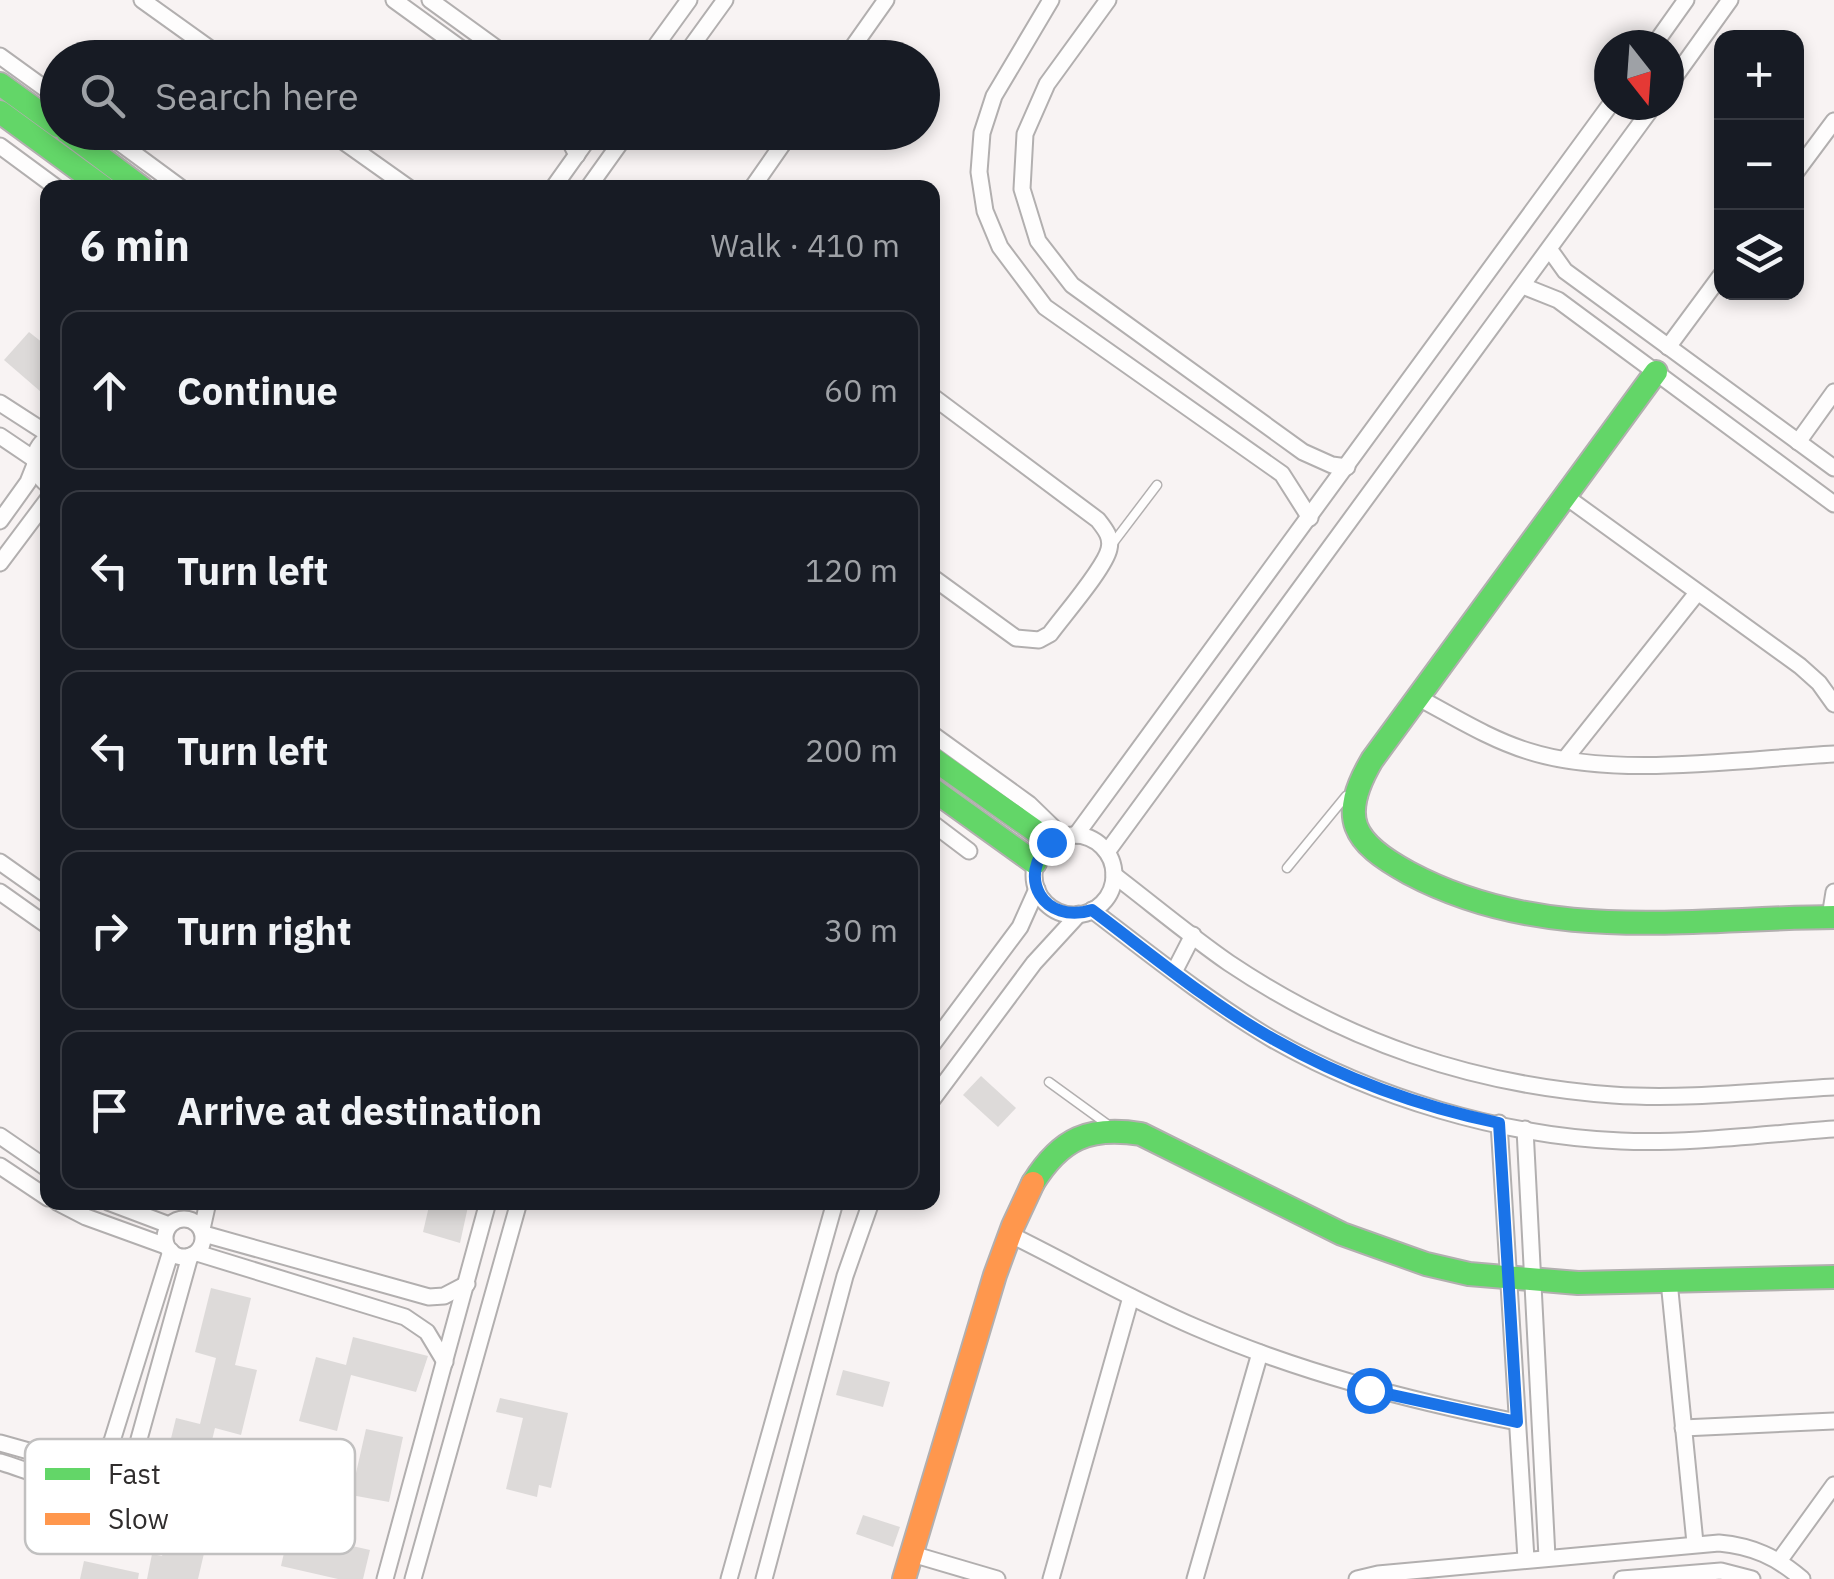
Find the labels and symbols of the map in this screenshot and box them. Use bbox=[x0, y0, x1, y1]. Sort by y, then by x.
north arrow bbox=[1594, 30, 1684, 120]
route end bbox=[1029, 820, 1075, 866]
route start bbox=[1347, 1368, 1393, 1414]
legend bbox=[25, 1439, 355, 1554]
text: Fast bbox=[108, 1455, 161, 1492]
text: Slow bbox=[108, 1500, 169, 1537]

